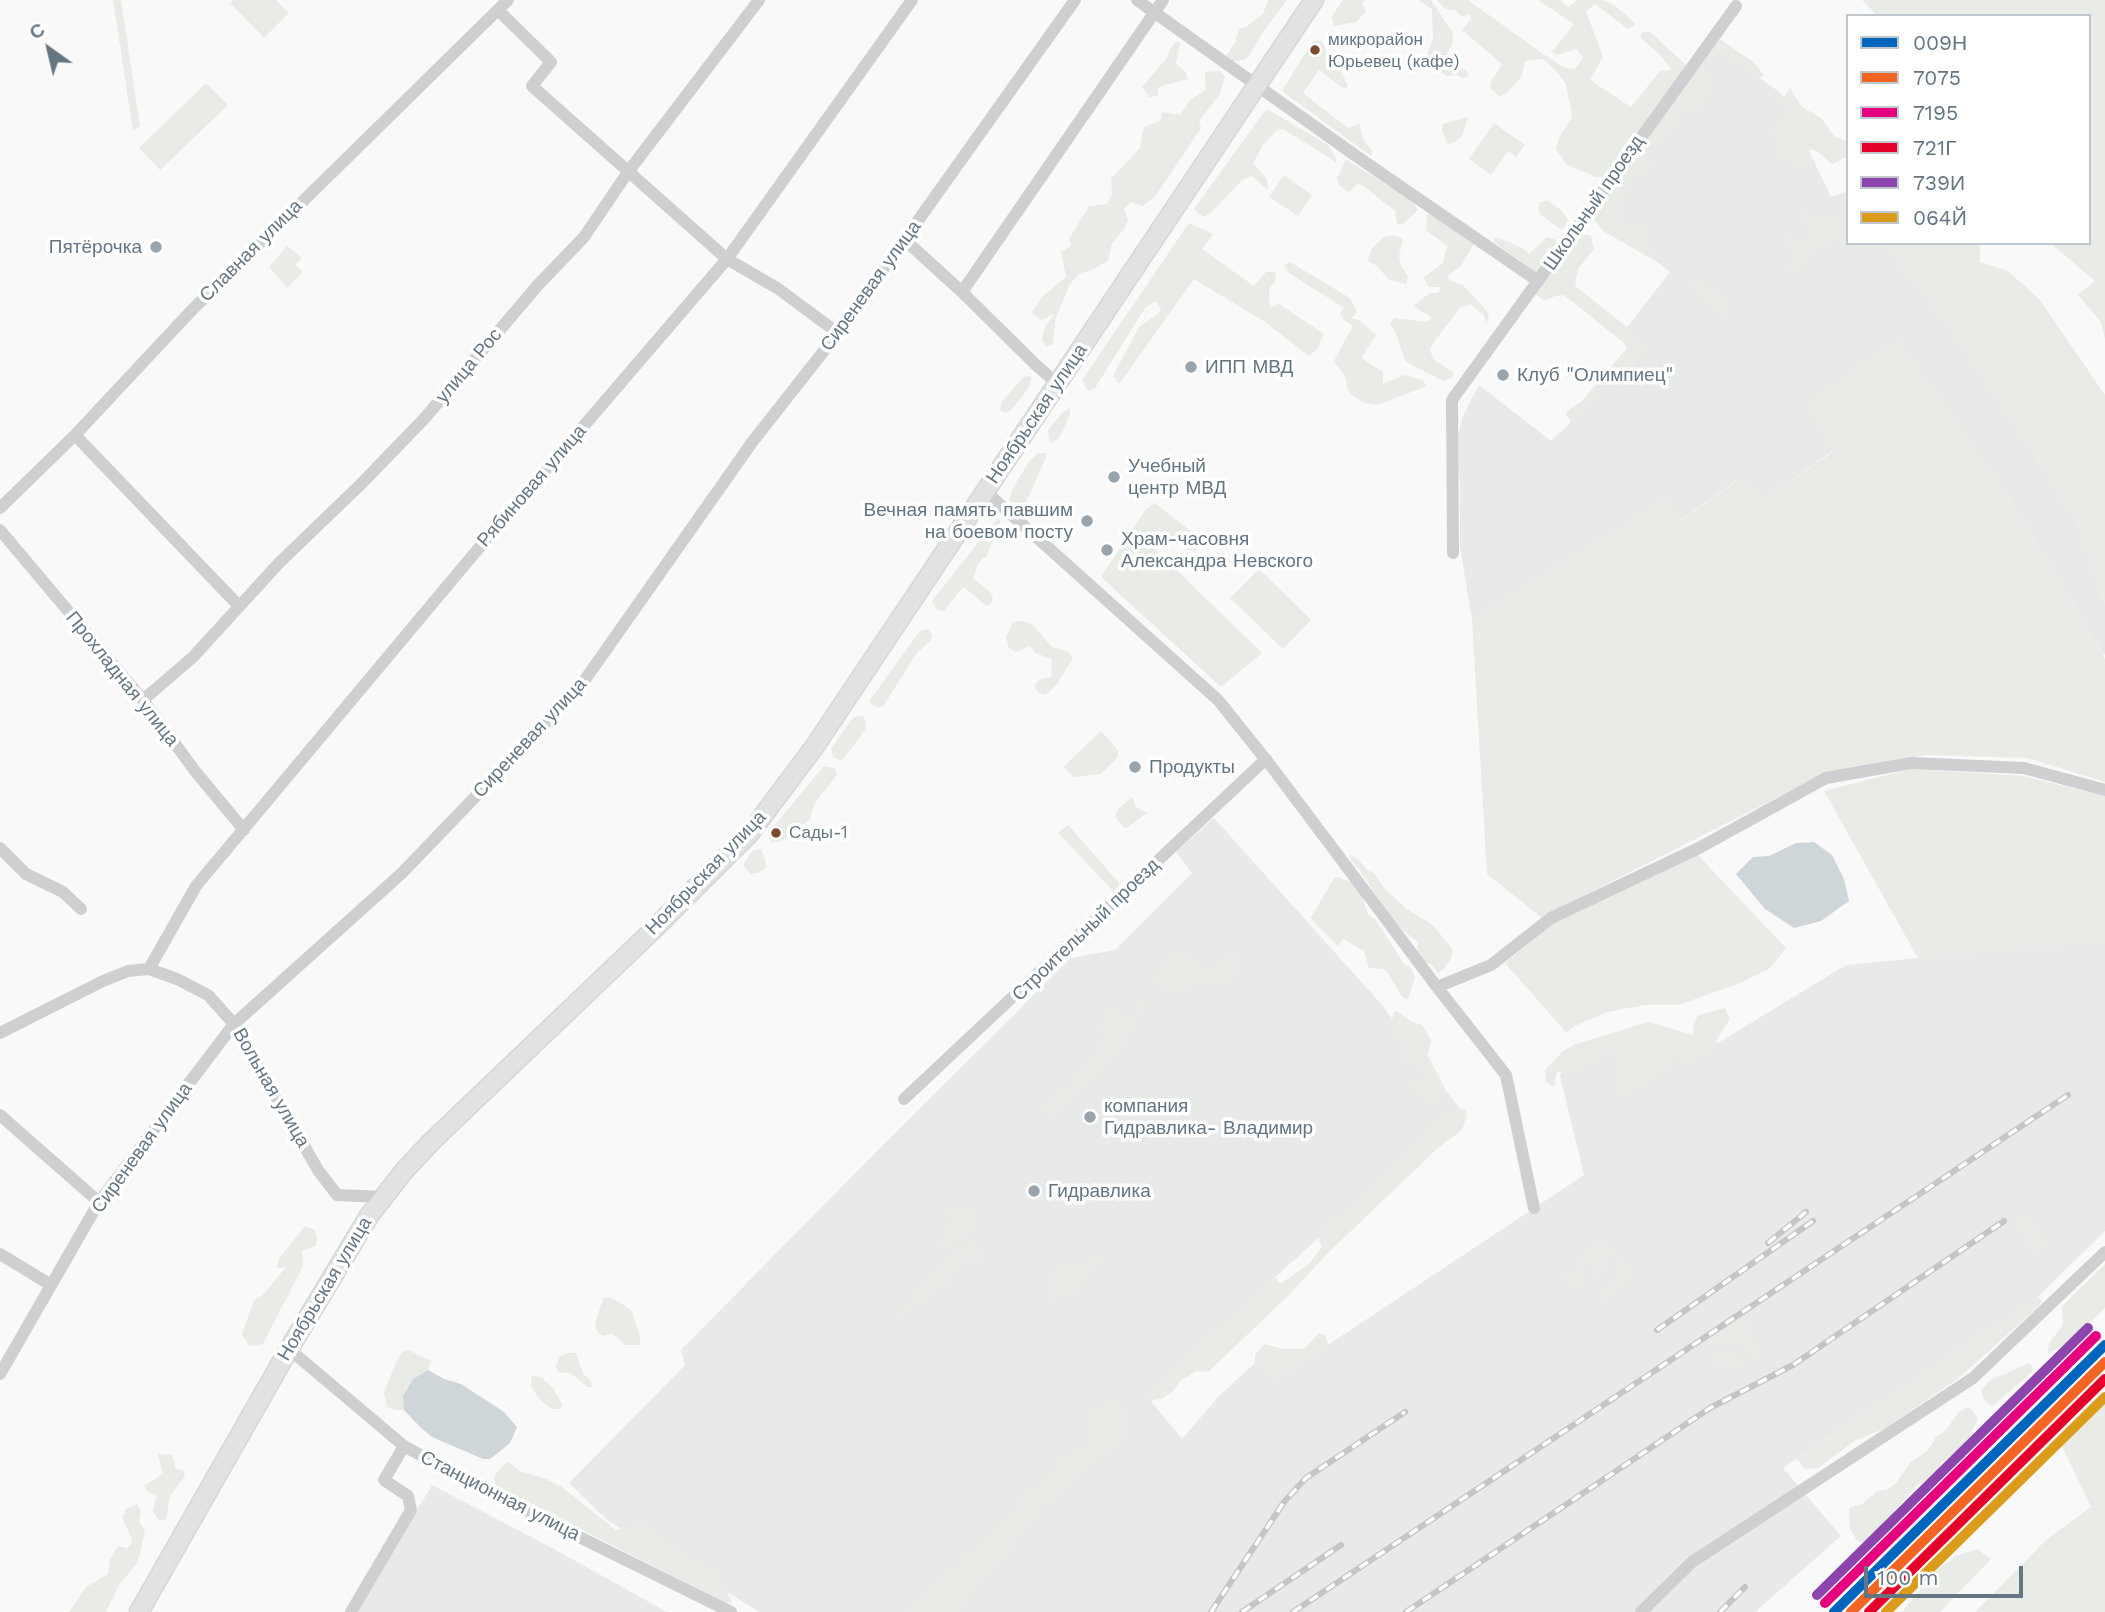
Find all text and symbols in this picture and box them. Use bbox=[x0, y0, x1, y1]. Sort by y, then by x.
north arrow bbox=[14, 14, 84, 84]
legend bbox=[1846, 14, 2091, 245]
text: С bbox=[25, 18, 49, 45]
place label: микрорайон Юрьевец (кафе) bbox=[1328, 30, 1459, 70]
text: 009Н bbox=[1913, 30, 1967, 55]
marker: микрорайон Юрьевец (кафе) bbox=[1308, 43, 1322, 57]
text: 7075 bbox=[1913, 65, 1961, 90]
text: 7195 bbox=[1913, 100, 1958, 125]
street label: Школьный проезд bbox=[1539, 131, 1649, 275]
text: 721Г bbox=[1913, 135, 1957, 160]
text: 739И bbox=[1913, 170, 1965, 195]
street label: Славная улица bbox=[195, 195, 307, 307]
text: 064Й bbox=[1913, 205, 1967, 230]
street label: Сиреневая улица bbox=[816, 216, 926, 356]
place label: Пятёрочка bbox=[49, 236, 142, 258]
marker: Пятёрочка bbox=[148, 239, 164, 255]
street label: улица Рос bbox=[431, 324, 507, 408]
street label: Ноябрьская улица bbox=[982, 340, 1092, 488]
place label: ИПП МВД bbox=[1205, 356, 1293, 378]
marker: ИПП МВД bbox=[1183, 359, 1199, 375]
place label: Клуб "Олимпиец" bbox=[1517, 364, 1673, 386]
marker: Клуб "Олимпиец" bbox=[1495, 367, 1511, 383]
street label: Рябиновая улица bbox=[473, 420, 591, 552]
place label: Учебный центр МВД bbox=[1128, 455, 1226, 499]
marker: Учебный центр МВД bbox=[1106, 469, 1122, 485]
place label: Вечная память павшим на боевом посту bbox=[864, 499, 1073, 543]
marker: Вечная память павшим на боевом посту bbox=[1079, 513, 1095, 529]
place label: Храм-часовня Александра Невского bbox=[1121, 528, 1313, 572]
marker: Храм-часовня Александра Невского bbox=[1099, 542, 1115, 558]
street label: Прохладная улица bbox=[61, 607, 183, 751]
street label: Сиреневая улица bbox=[468, 673, 592, 803]
place label: Продукты bbox=[1149, 756, 1235, 778]
marker: Продукты bbox=[1127, 759, 1143, 775]
street label: Ноябрьская улица bbox=[641, 806, 771, 940]
place label: Сады-1 bbox=[789, 823, 848, 843]
marker: Сады-1 bbox=[769, 826, 783, 840]
street label: Строительный проезд bbox=[1008, 854, 1164, 1006]
street label: Вольная улица bbox=[228, 1024, 314, 1152]
street label: Сиреневая улица bbox=[87, 1078, 197, 1218]
place label: компания Гидравлика- Владимир bbox=[1104, 1095, 1313, 1139]
marker: компания Гидравлика- Владимир bbox=[1082, 1109, 1098, 1125]
place label: Гидравлика bbox=[1048, 1180, 1151, 1202]
marker: Гидравлика bbox=[1026, 1183, 1042, 1199]
street label: Ноябрьская улица bbox=[273, 1213, 377, 1365]
street label: Станционная улица bbox=[416, 1446, 584, 1546]
scale bar bbox=[1867, 1552, 2026, 1596]
text: 100 m bbox=[1877, 1565, 1939, 1590]

